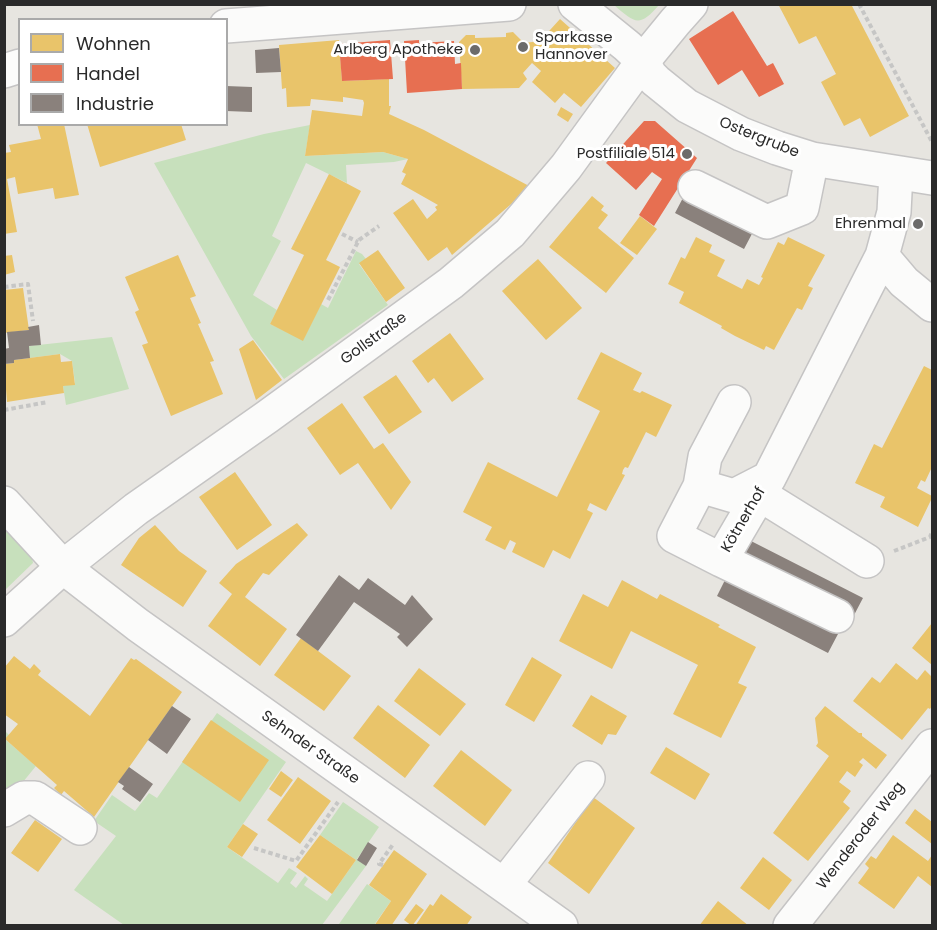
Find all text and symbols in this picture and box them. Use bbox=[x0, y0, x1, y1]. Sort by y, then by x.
legend bbox=[18, 18, 228, 126]
place label: Sparkasse Hannover bbox=[535, 29, 613, 64]
text: Wohnen bbox=[76, 31, 151, 56]
marker: Sparkasse Hannover bbox=[516, 40, 530, 54]
place label: Arlberg Apotheke bbox=[333, 41, 463, 59]
marker: Arlberg Apotheke bbox=[468, 43, 482, 57]
text: Handel bbox=[76, 61, 140, 86]
text: Industrie bbox=[76, 91, 154, 116]
street label: Ostergrube bbox=[716, 114, 802, 162]
place label: Postfiliale 514 bbox=[577, 145, 675, 163]
marker: Postfiliale 514 bbox=[680, 147, 694, 161]
place label: Ehrenmal bbox=[835, 215, 906, 233]
marker: Ehrenmal bbox=[911, 217, 925, 231]
street label: Gollstraße bbox=[337, 309, 411, 369]
street label: Kötnerhof bbox=[718, 484, 770, 556]
street label: Sehnder Straße bbox=[257, 707, 363, 789]
street label: Wenderoder Weg bbox=[813, 779, 909, 893]

